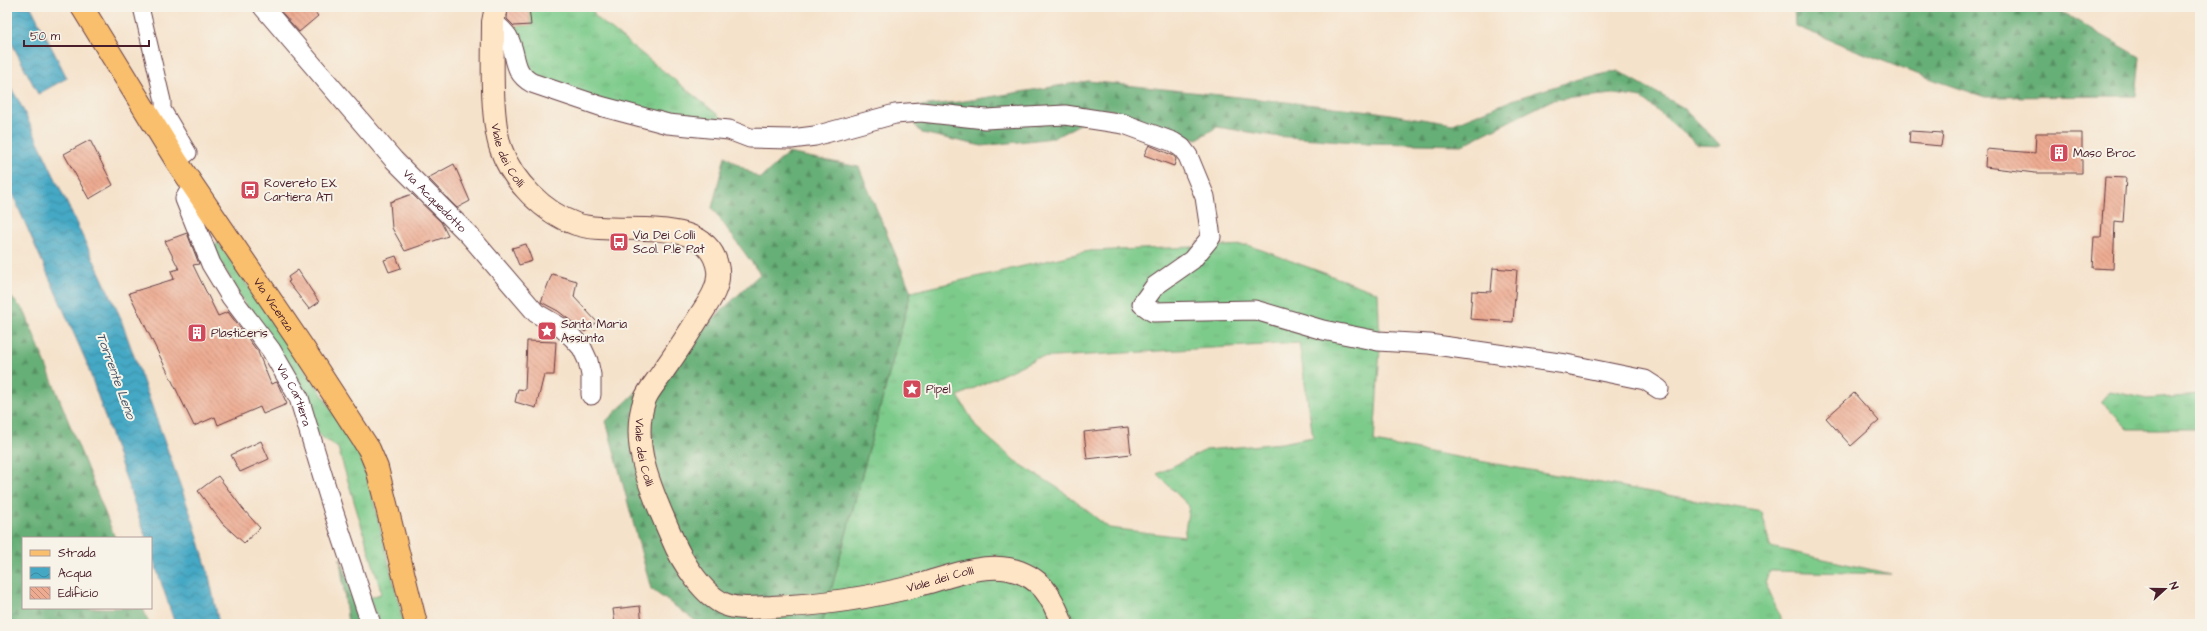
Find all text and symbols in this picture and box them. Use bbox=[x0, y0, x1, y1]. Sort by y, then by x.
scale bar bbox=[24, 22, 149, 48]
text: 50 m bbox=[30, 28, 61, 45]
street label: Viale dei Colli bbox=[487, 122, 529, 191]
building icon: Maso Broc bbox=[2048, 142, 2070, 164]
place label: Maso Broc bbox=[2073, 145, 2137, 162]
street label: Via Acquedotto bbox=[399, 165, 470, 236]
place label: Rovereto EX. Cartiera ATI bbox=[264, 175, 338, 206]
bus stop icon: Rovereto EX. Cartiera ATI bbox=[239, 179, 261, 201]
place label: Via Dei Colli Scol. P.le Pat bbox=[633, 227, 705, 258]
bus stop icon: Via Dei Colli Scol. P.le Pat bbox=[608, 231, 630, 253]
street label: Via Vicenza bbox=[249, 274, 298, 335]
place label: Santa Maria Assunta bbox=[561, 316, 627, 347]
place icon: Santa Maria Assunta bbox=[536, 320, 558, 342]
building icon: Plasticeris bbox=[186, 322, 208, 344]
place label: Plasticeris bbox=[211, 325, 268, 342]
water label: Torrente Leno bbox=[92, 330, 141, 423]
street label: Via Cartiera bbox=[272, 361, 316, 428]
place icon: Pipel bbox=[901, 378, 923, 400]
place label: Pipel bbox=[926, 381, 951, 398]
street label: Viale dei Colli bbox=[631, 417, 658, 488]
legend bbox=[22, 537, 152, 609]
text: Strada bbox=[58, 545, 96, 562]
street label: Viale dei Colli bbox=[905, 562, 975, 596]
text: Acqua bbox=[58, 565, 92, 582]
north arrow bbox=[2145, 569, 2185, 609]
text: N bbox=[2166, 580, 2182, 592]
text: Edificio bbox=[58, 585, 98, 602]

